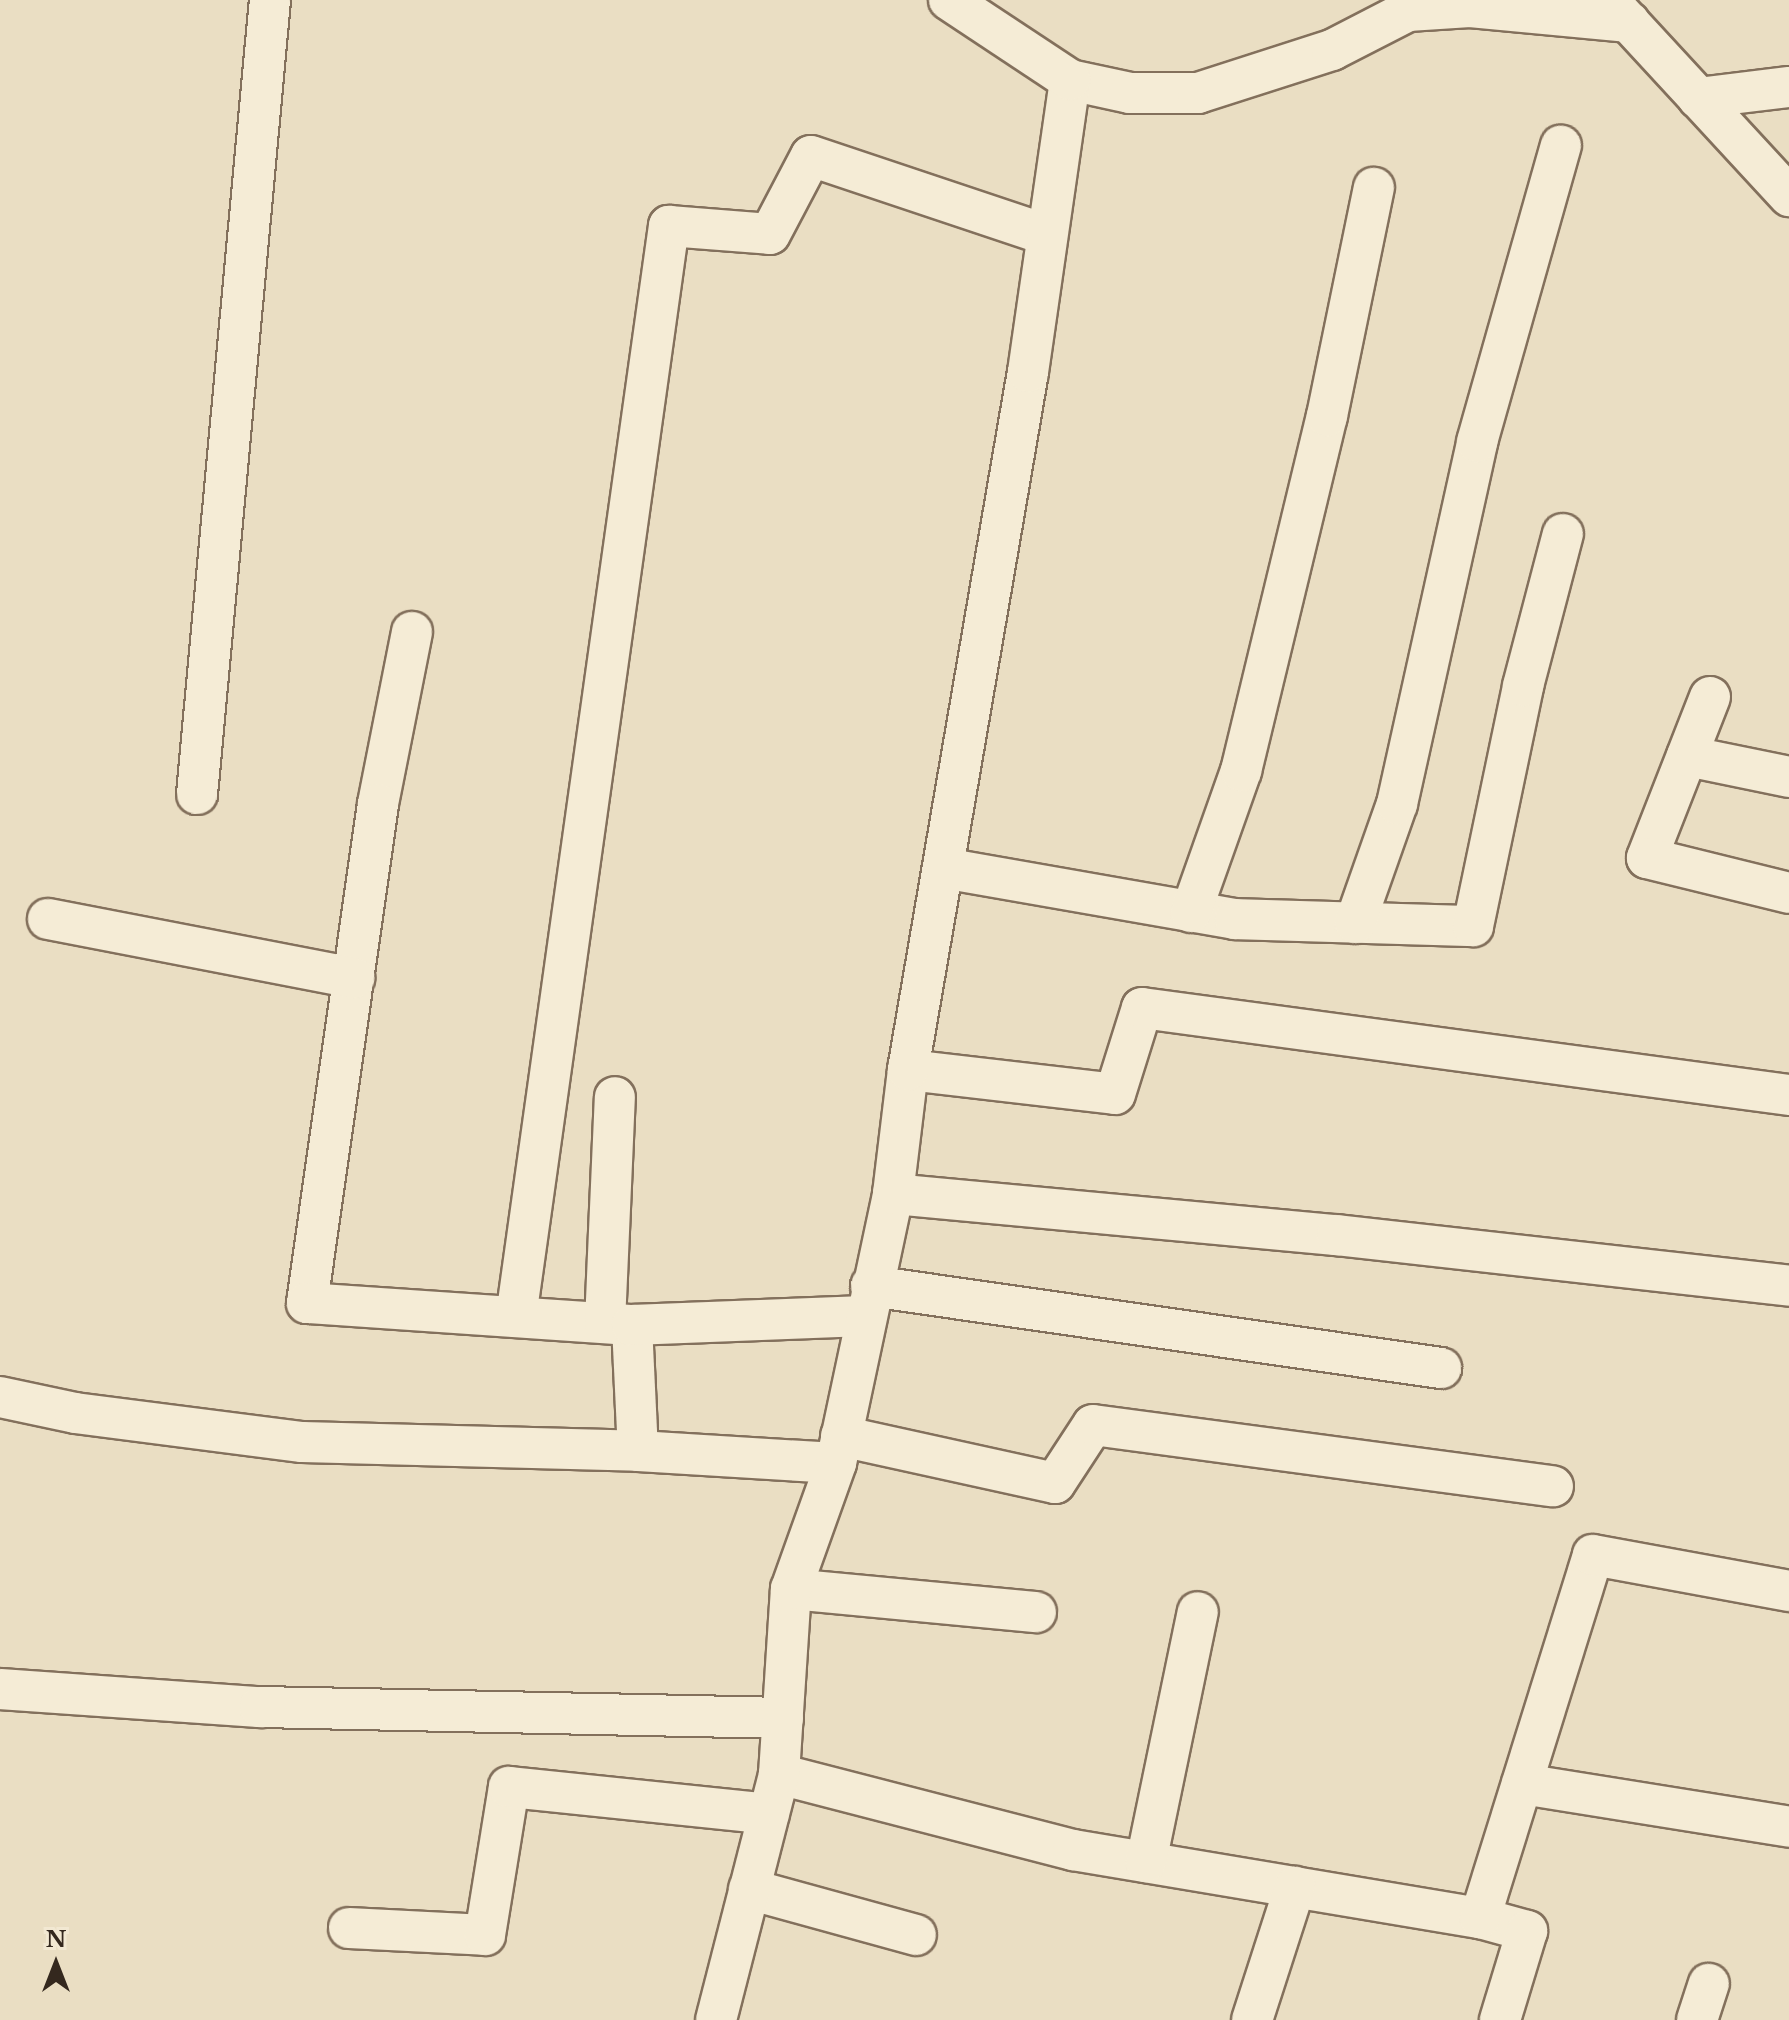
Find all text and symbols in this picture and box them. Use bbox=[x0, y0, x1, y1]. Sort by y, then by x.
north arrow bbox=[16, 1924, 96, 2004]
text: N bbox=[46, 1926, 66, 1953]

